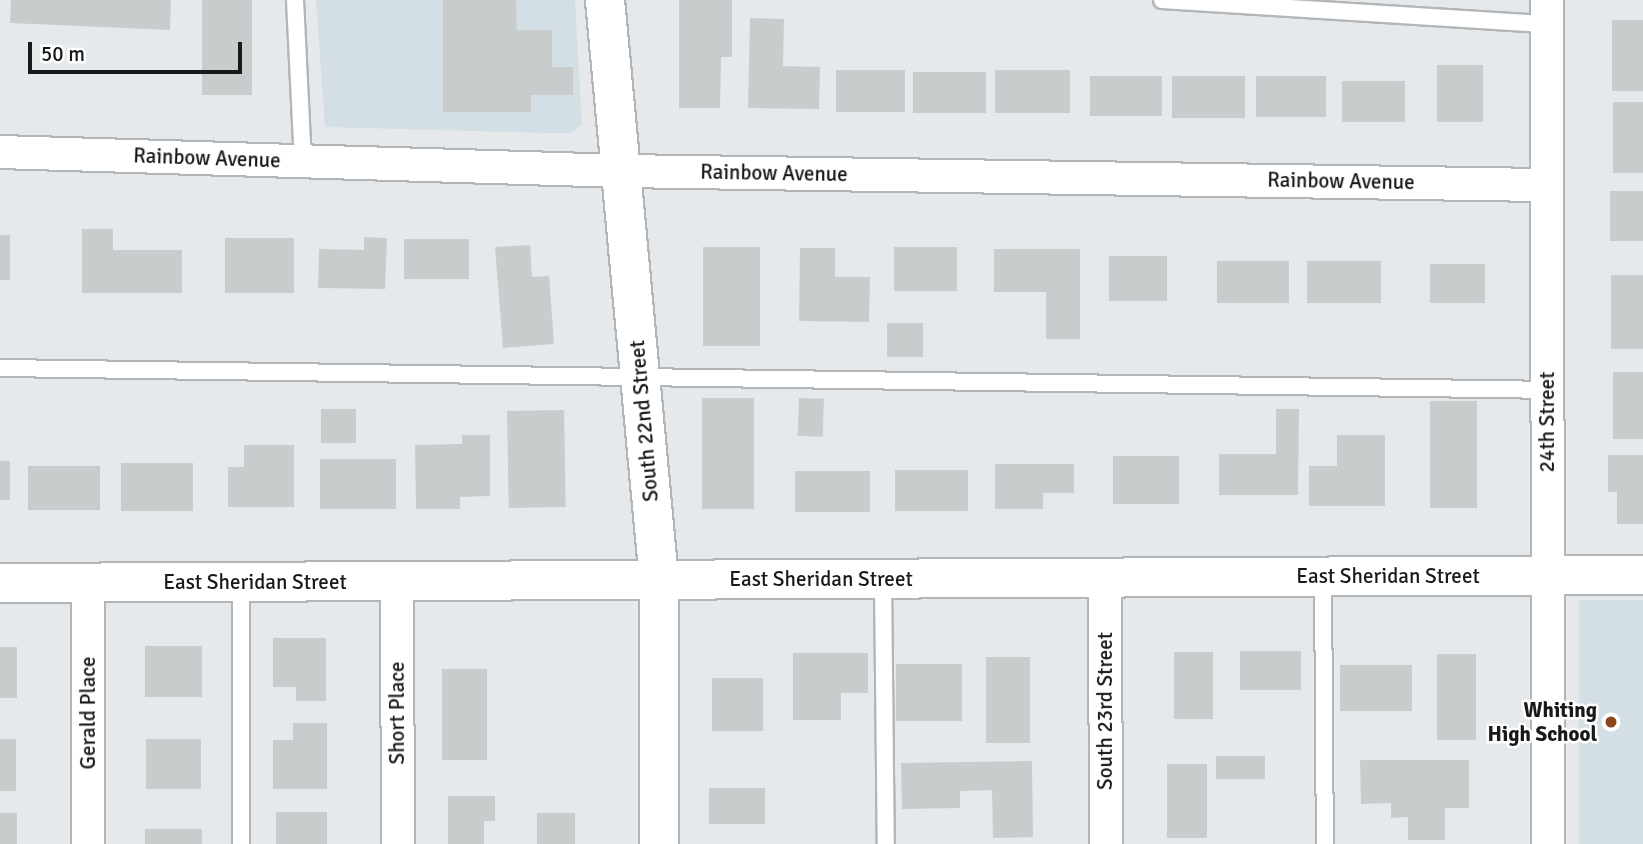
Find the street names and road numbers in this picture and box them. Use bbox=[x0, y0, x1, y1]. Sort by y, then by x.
street label: Rainbow Avenue bbox=[133, 143, 281, 173]
street label: Rainbow Avenue bbox=[700, 159, 848, 187]
street label: Rainbow Avenue bbox=[1267, 167, 1415, 195]
street label: South 22nd Street bbox=[624, 339, 664, 503]
street label: 24th Street bbox=[1534, 372, 1560, 472]
street label: East Sheridan Street bbox=[1296, 563, 1480, 589]
street label: East Sheridan Street bbox=[729, 566, 913, 592]
street label: East Sheridan Street bbox=[163, 569, 347, 595]
street label: South 23rd Street bbox=[1092, 632, 1118, 790]
street label: Gerald Place bbox=[75, 657, 101, 769]
street label: Short Place bbox=[384, 661, 410, 765]

